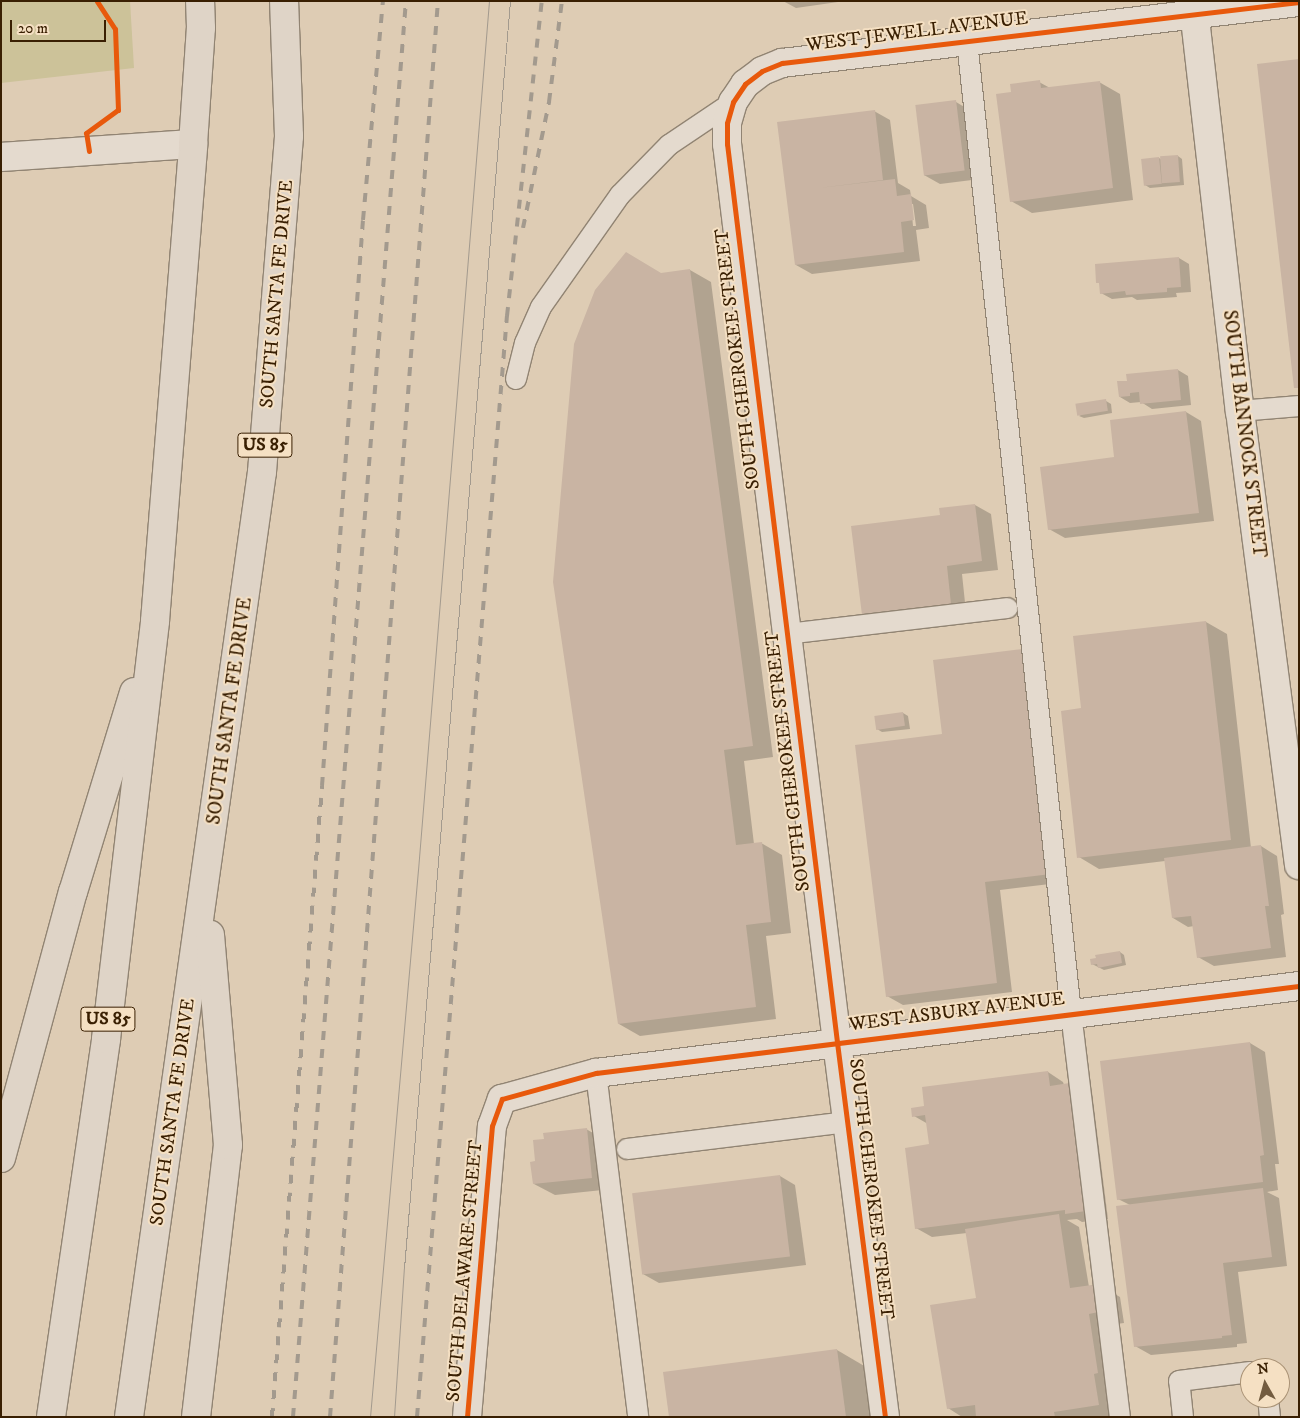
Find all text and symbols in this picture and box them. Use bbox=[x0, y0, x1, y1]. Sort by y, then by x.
street label: WEST JEWELL AVENUE bbox=[805, 7, 1029, 57]
scale bar bbox=[12, 10, 109, 42]
text: 20 m bbox=[18, 19, 48, 38]
street label: SOUTH SANTA FE DRIVE bbox=[256, 179, 298, 409]
street label: SOUTH CHEROKEE STREET bbox=[711, 227, 765, 491]
street label: SOUTH BANNOCK STREET bbox=[1217, 309, 1271, 559]
road number: US 85 bbox=[236, 430, 294, 460]
street label: SOUTH SANTA FE DRIVE bbox=[203, 596, 257, 826]
street label: SOUTH CHEROKEE STREET bbox=[761, 629, 815, 893]
street label: WEST ASBURY AVENUE bbox=[848, 987, 1066, 1037]
street label: SOUTH SANTA FE DRIVE bbox=[146, 997, 200, 1227]
road number: US 85 bbox=[79, 1004, 137, 1034]
street label: SOUTH CHEROKEE STREET bbox=[844, 1057, 898, 1321]
street label: SOUTH DELAWARE STREET bbox=[442, 1139, 488, 1403]
north arrow bbox=[1240, 1358, 1290, 1408]
text: N bbox=[1256, 1359, 1270, 1379]

